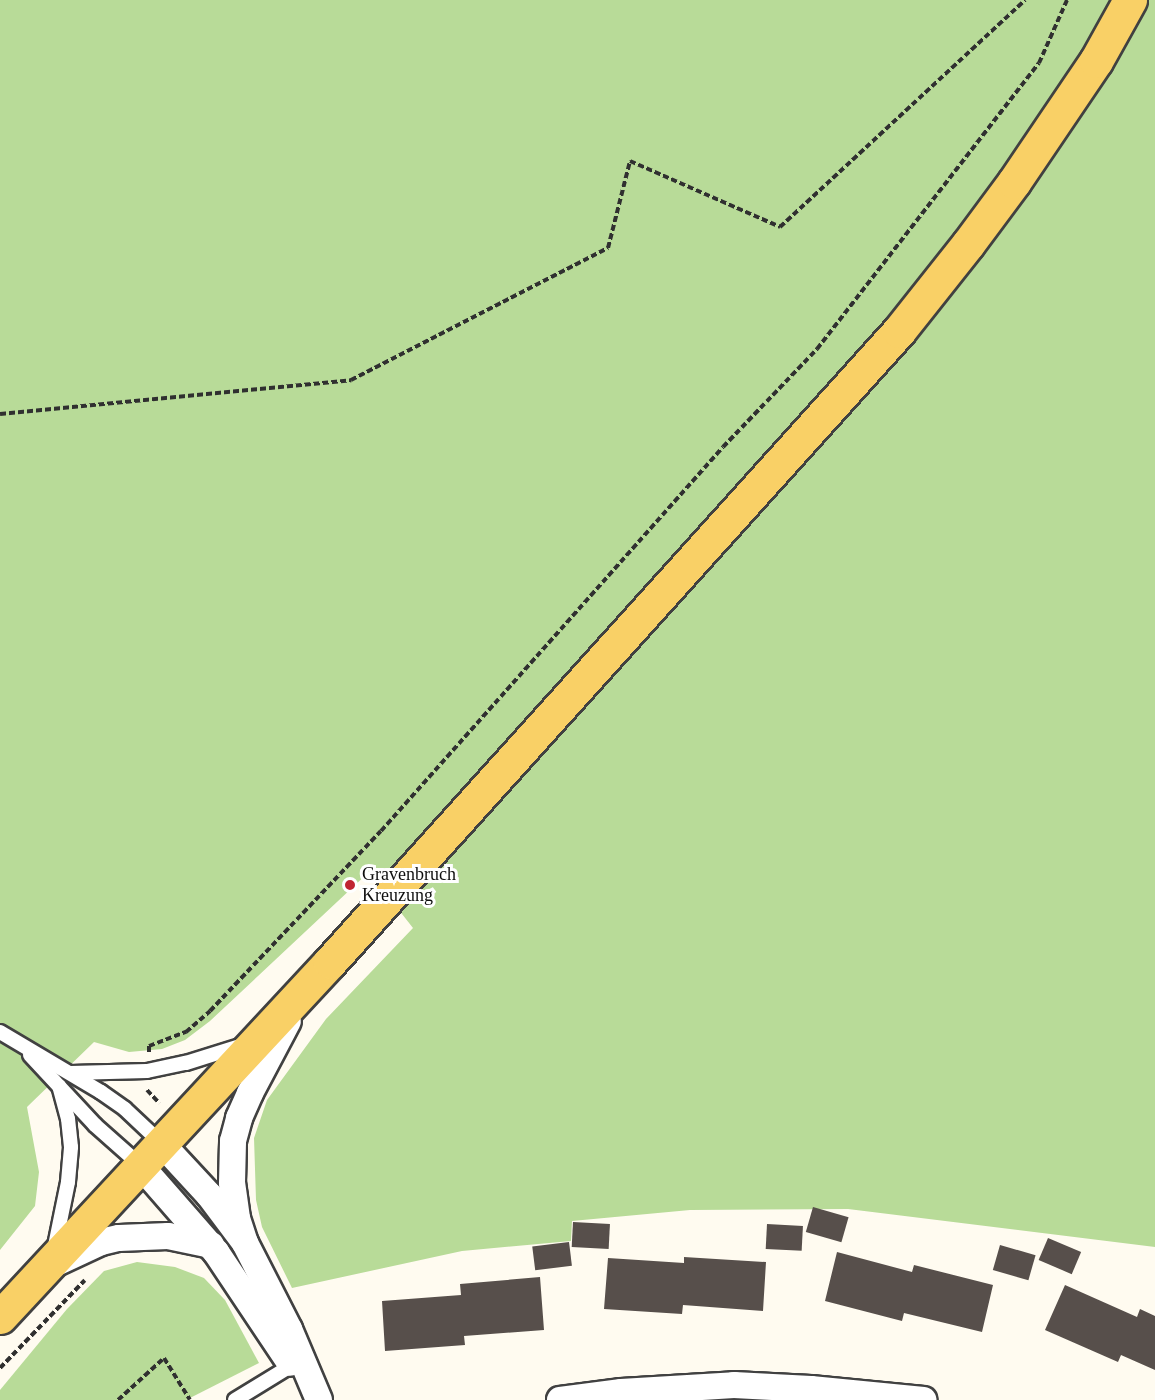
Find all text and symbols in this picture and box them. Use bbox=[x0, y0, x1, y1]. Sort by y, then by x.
place label: Gravenbruch Kreuzung bbox=[362, 864, 456, 906]
marker: Gravenbruch Kreuzung bbox=[343, 878, 357, 892]

